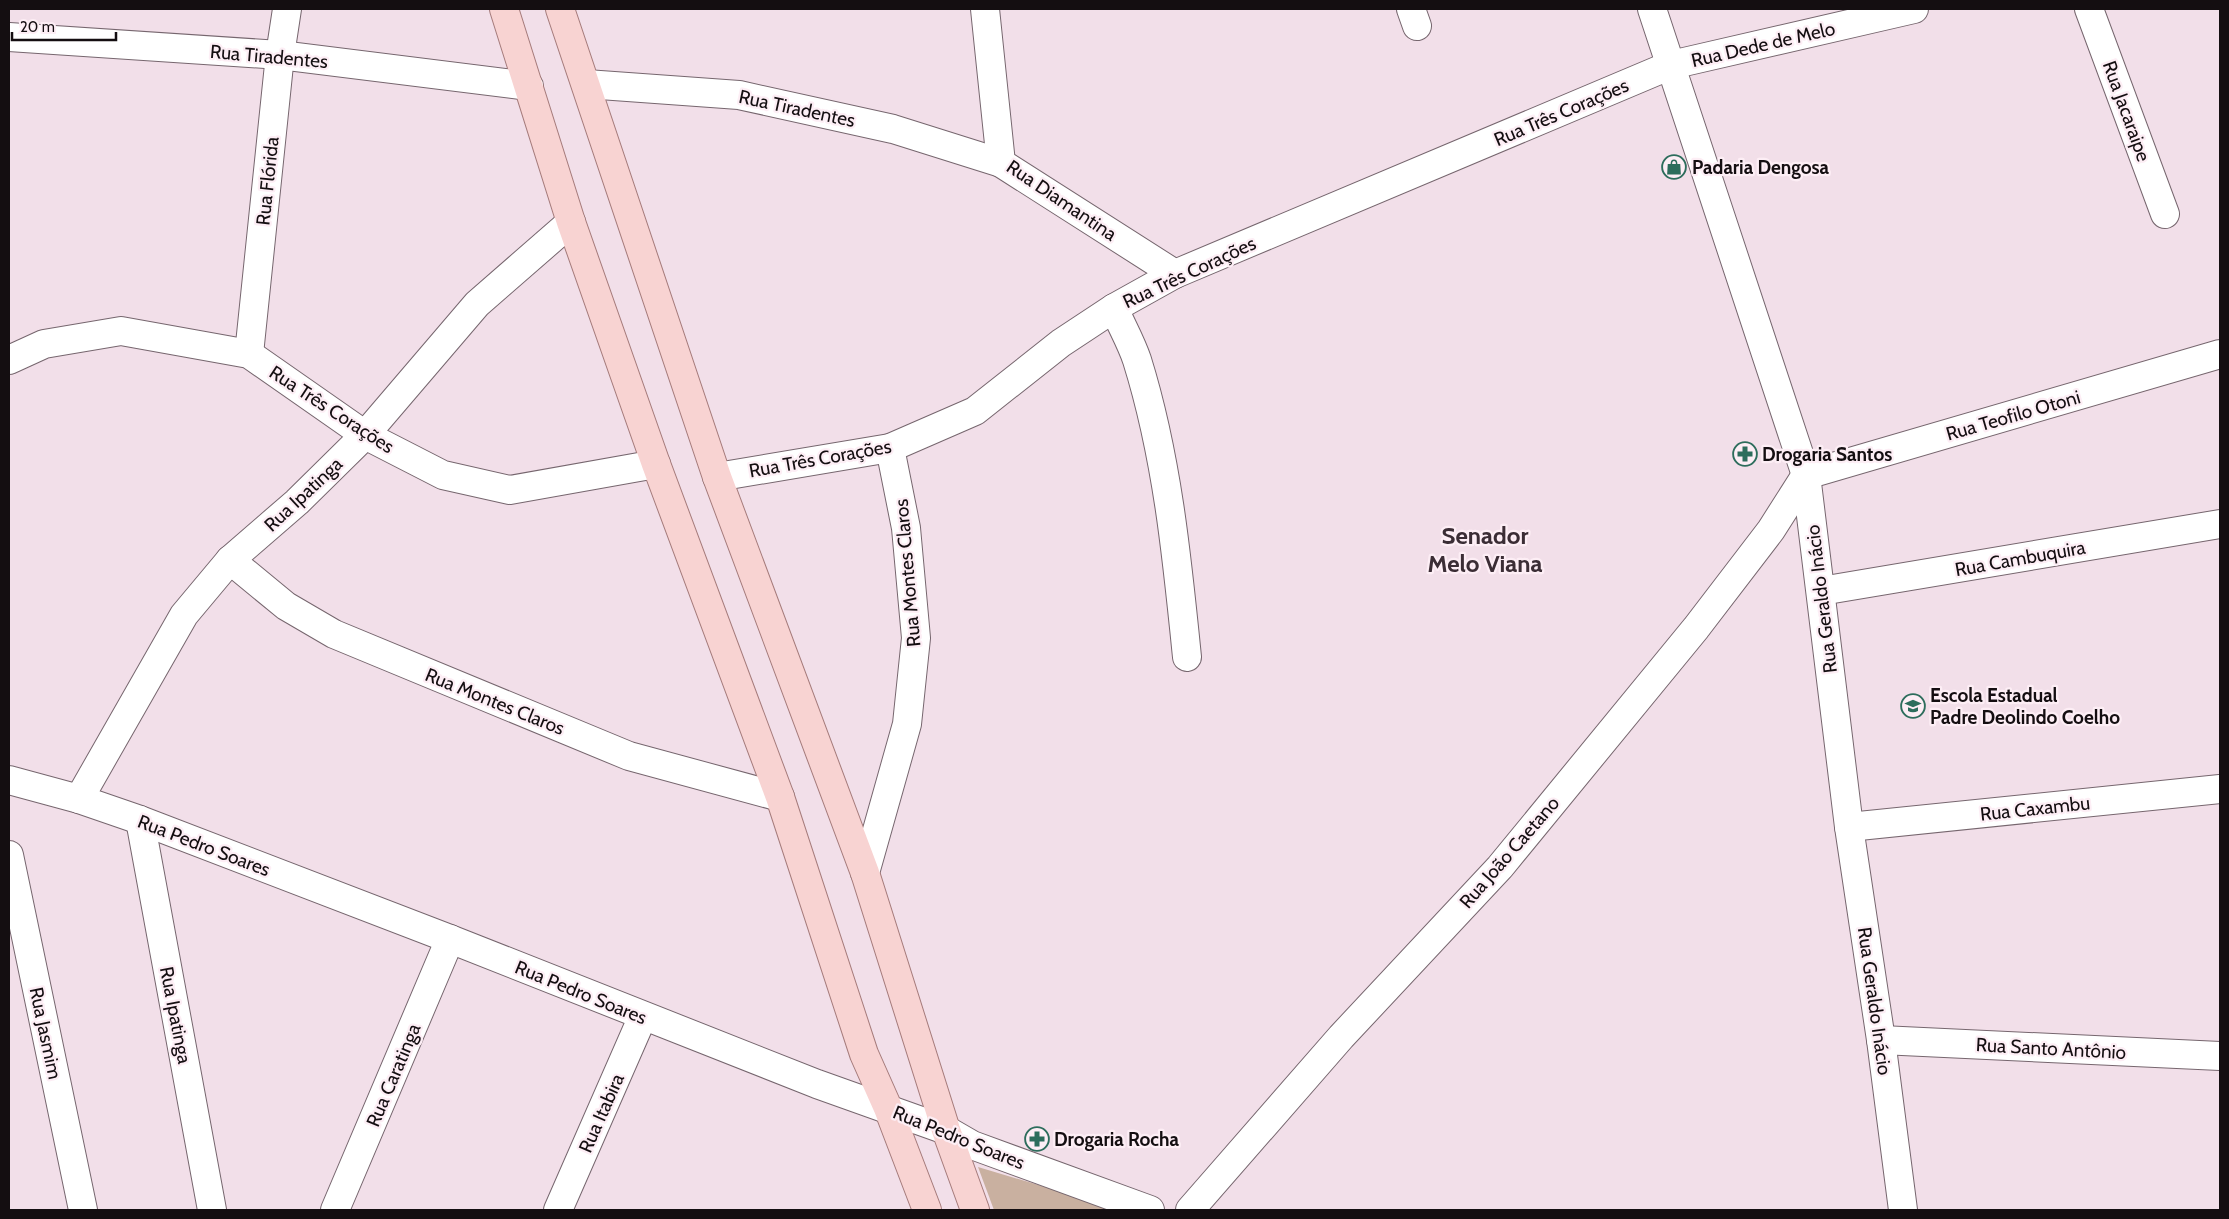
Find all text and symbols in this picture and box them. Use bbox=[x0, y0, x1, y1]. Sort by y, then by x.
scale bar bbox=[12, 10, 116, 42]
street label: Rua Dede de Melo bbox=[1689, 17, 1837, 72]
text: 20 m bbox=[20, 18, 55, 36]
street label: Rua Tiradentes bbox=[209, 40, 329, 73]
street label: Rua Jacaraipe bbox=[2098, 58, 2155, 165]
street label: Rua Três Corações bbox=[1490, 74, 1632, 151]
street label: Rua Tiradentes bbox=[737, 85, 857, 132]
street label: Rua Flórida bbox=[251, 136, 284, 227]
shop icon: Padaria Dengosa bbox=[1661, 154, 1687, 180]
street label: Rua Diamantina bbox=[1002, 155, 1121, 246]
place label: Padaria Dengosa bbox=[1692, 156, 1830, 179]
street label: Rua Três Corações bbox=[1119, 232, 1259, 313]
street label: Rua Três Corações bbox=[265, 361, 399, 458]
street label: Rua Teofilo Otoni bbox=[1943, 385, 2083, 446]
street label: Rua Três Corações bbox=[747, 435, 893, 482]
pharmacy icon: Drogaria Santos bbox=[1732, 441, 1758, 467]
place label: Drogaria Santos bbox=[1762, 443, 1892, 466]
street label: Rua Ipatinga bbox=[260, 452, 347, 536]
street label: Rua Montes Claros bbox=[890, 498, 925, 648]
district label: Senador Melo Viana bbox=[1428, 521, 1543, 578]
street label: Rua Geraldo Inácio bbox=[1801, 524, 1842, 674]
street label: Rua Cambuquira bbox=[1953, 536, 2087, 581]
street label: Rua Montes Claros bbox=[422, 663, 568, 740]
place label: Escola Estadual Padre Deolindo Coelho bbox=[1930, 684, 2120, 729]
school or university icon: Escola Estadual Padre Deolindo Coelho bbox=[1900, 693, 1926, 719]
street label: Rua Caxambu bbox=[1979, 791, 2091, 826]
street label: Rua João Caetano bbox=[1455, 792, 1564, 913]
street label: Rua Pedro Soares bbox=[134, 810, 273, 881]
street label: Rua Geraldo Inácio bbox=[1853, 926, 1896, 1077]
street label: Rua Pedro Soares bbox=[512, 956, 650, 1029]
street label: Rua Ipatinga bbox=[155, 965, 196, 1066]
street label: Rua Jasmim bbox=[25, 985, 66, 1081]
street label: Rua Caratinga bbox=[361, 1020, 426, 1130]
street label: Rua Santo Antônio bbox=[1975, 1033, 2127, 1064]
street label: Rua Itabira bbox=[574, 1070, 629, 1156]
street label: Rua Pedro Soares bbox=[890, 1101, 1028, 1174]
pharmacy icon: Drogaria Rocha bbox=[1024, 1126, 1050, 1152]
place label: Drogaria Rocha bbox=[1054, 1128, 1179, 1151]

